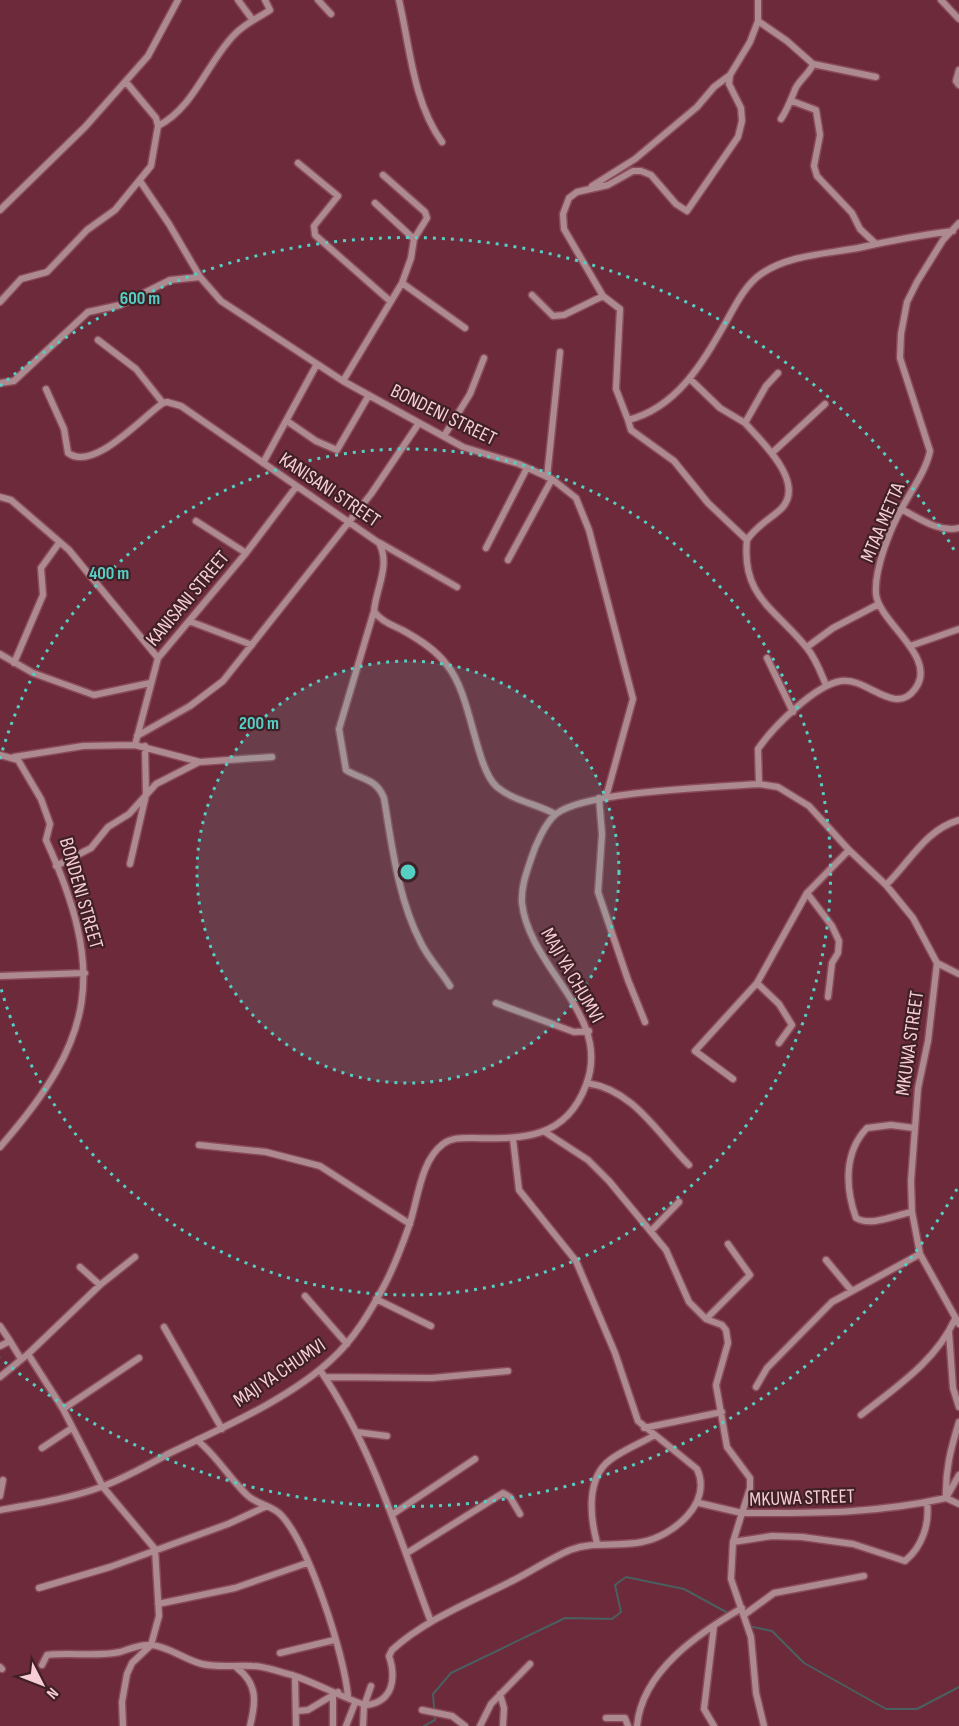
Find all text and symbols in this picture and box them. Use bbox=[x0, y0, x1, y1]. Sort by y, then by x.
text: 600 m bbox=[120, 288, 160, 309]
street label: BONDENI STREET bbox=[387, 379, 500, 451]
street label: KANISANI STREET bbox=[274, 447, 385, 532]
street label: MTAA METTA bbox=[855, 479, 911, 566]
street label: KANISANI STREET bbox=[141, 546, 235, 651]
text: 400 m bbox=[89, 563, 129, 584]
text: 200 m bbox=[239, 713, 279, 734]
street label: BONDENI STREET bbox=[54, 835, 108, 952]
centre of rings bbox=[398, 862, 418, 882]
street label: MAJI YA CHUMVI bbox=[535, 924, 609, 1027]
street label: MKUWA STREET bbox=[891, 989, 929, 1097]
street label: MAJI YA CHUMVI bbox=[229, 1333, 330, 1412]
street label: MKUWA STREET bbox=[749, 1484, 855, 1512]
north arrow bbox=[12, 1654, 72, 1714]
text: N bbox=[42, 1684, 62, 1703]

